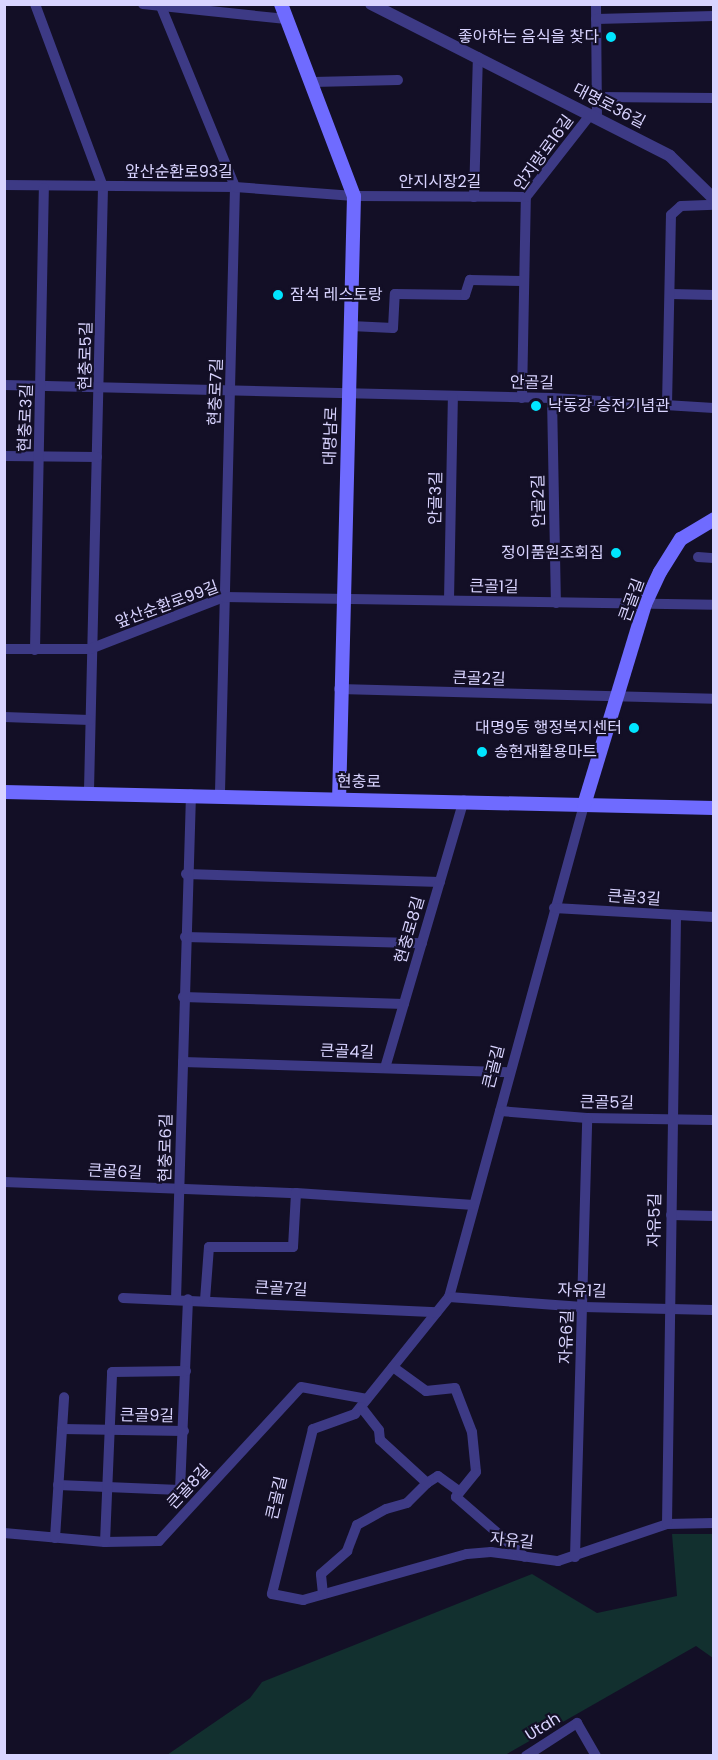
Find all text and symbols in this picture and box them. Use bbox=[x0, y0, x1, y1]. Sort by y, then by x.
place label: 좋아하는 음식을 찾다 bbox=[458, 27, 599, 47]
marker: 좋아하는 음식을 찾다 bbox=[604, 30, 618, 44]
street label: 대명로36길 bbox=[570, 80, 648, 132]
street label: 안지랑로16길 bbox=[510, 111, 578, 195]
street label: 앞산순환로93길 bbox=[125, 162, 233, 182]
street label: 안지시장2길 bbox=[399, 172, 481, 192]
place label: 잠석 레스토랑 bbox=[290, 285, 383, 305]
marker: 잠석 레스토랑 bbox=[271, 288, 285, 302]
street label: 현충로5길 bbox=[76, 321, 96, 391]
street label: 현충로7길 bbox=[205, 358, 227, 426]
street label: 안골길 bbox=[510, 373, 554, 393]
street label: 현충로3길 bbox=[15, 384, 37, 452]
place label: 낙동강 승전기념관 bbox=[548, 396, 670, 416]
marker: 낙동강 승전기념관 bbox=[529, 399, 543, 413]
street label: 대명남로 bbox=[320, 406, 342, 466]
street label: 안골3길 bbox=[426, 471, 446, 525]
street label: 안골2길 bbox=[529, 474, 549, 528]
place label: 정이품원조회집 bbox=[501, 543, 604, 563]
marker: 정이품원조회집 bbox=[609, 546, 623, 560]
street label: 큰골길 bbox=[615, 576, 649, 624]
street label: 앞산순환로99길 bbox=[113, 577, 221, 633]
street label: 큰골1길 bbox=[469, 577, 519, 597]
street label: 큰골2길 bbox=[452, 668, 506, 690]
place label: 대명9동 행정복지센터 bbox=[475, 718, 622, 738]
marker: 대명9동 행정복지센터 bbox=[627, 721, 641, 735]
place label: 송현재활용마트 bbox=[494, 742, 597, 762]
marker: 송현재활용마트 bbox=[475, 745, 489, 759]
street label: 현충로 bbox=[337, 772, 381, 792]
street label: 큰골3길 bbox=[607, 887, 661, 909]
street label: 현충로8길 bbox=[391, 894, 429, 966]
street label: 큰골4길 bbox=[320, 1041, 374, 1063]
street label: 큰골길 bbox=[479, 1043, 509, 1091]
street label: 큰골5길 bbox=[580, 1093, 634, 1113]
street label: 현충로6길 bbox=[156, 1113, 176, 1183]
street label: 큰골6길 bbox=[87, 1161, 143, 1183]
street label: 자유5길 bbox=[645, 1193, 665, 1247]
street label: 큰골7길 bbox=[254, 1278, 308, 1300]
street label: 자유1길 bbox=[557, 1281, 607, 1301]
street label: 자유6길 bbox=[556, 1310, 578, 1364]
street label: 큰골9길 bbox=[120, 1406, 174, 1426]
street label: 큰골8길 bbox=[163, 1461, 215, 1513]
street label: 큰골길 bbox=[263, 1474, 291, 1522]
street label: 자유길 bbox=[489, 1529, 535, 1553]
street label: Utah bbox=[522, 1709, 564, 1745]

